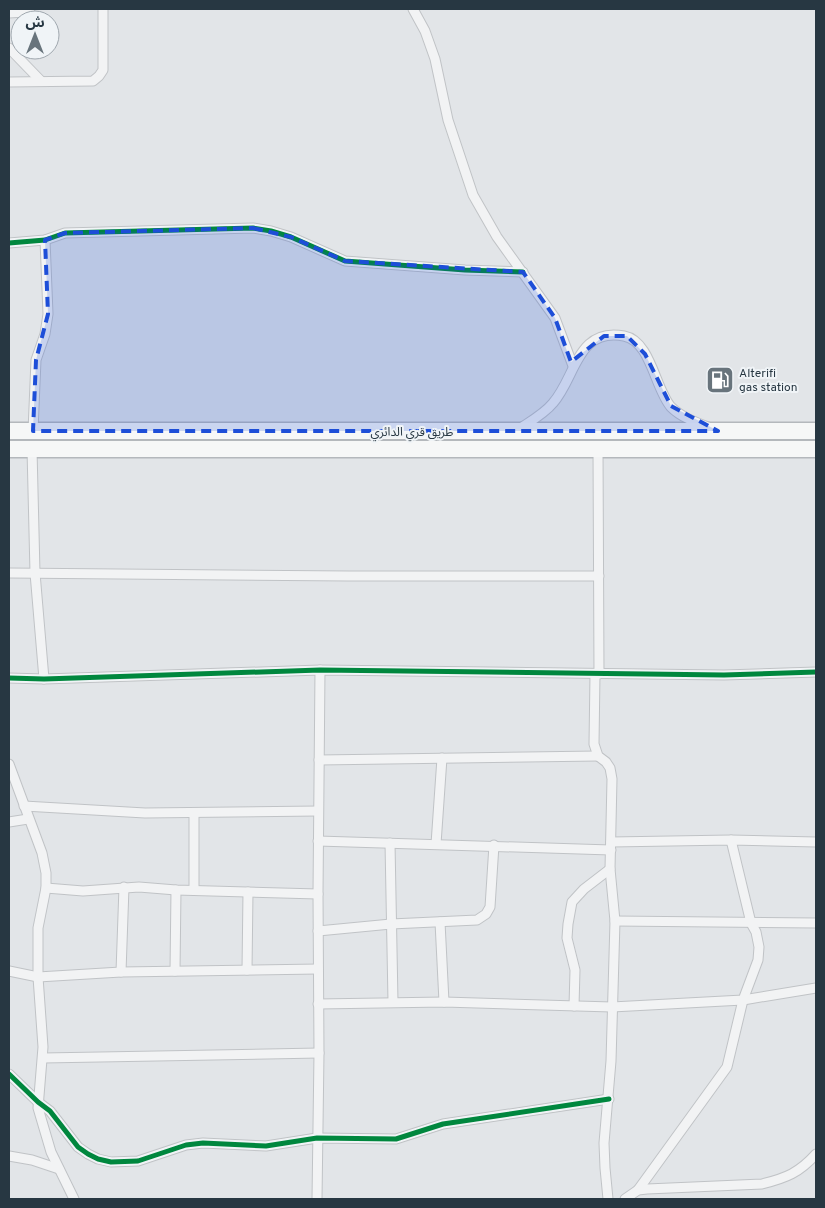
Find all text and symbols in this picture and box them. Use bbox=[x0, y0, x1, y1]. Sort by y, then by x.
north arrow bbox=[10, 10, 60, 60]
text: ش bbox=[25, 15, 45, 32]
fuel station icon: Alterifi gas station bbox=[705, 365, 735, 395]
place label: Alterifi gas station bbox=[739, 366, 797, 396]
street label: طريق قري الدائري bbox=[371, 425, 454, 442]

